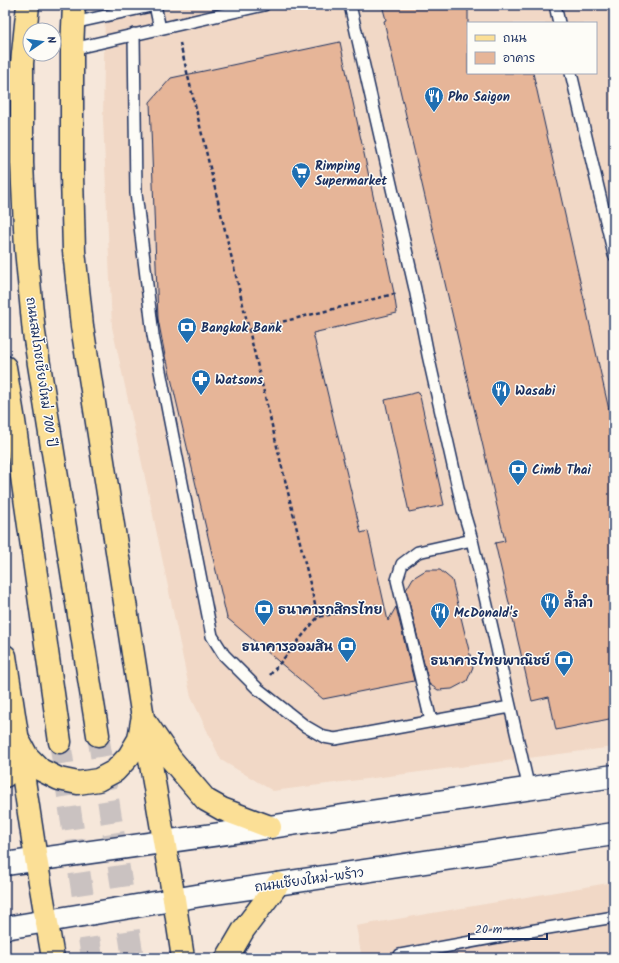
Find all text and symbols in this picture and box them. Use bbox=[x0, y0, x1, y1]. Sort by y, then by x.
north arrow bbox=[22, 22, 62, 62]
legend bbox=[467, 22, 597, 74]
text: ถนน bbox=[503, 29, 527, 48]
text: N bbox=[41, 35, 60, 45]
text: อาคาร bbox=[503, 49, 535, 68]
restaurant icon: Pho Saigon bbox=[423, 85, 445, 113]
place label: Pho Saigon bbox=[448, 87, 510, 108]
place label: Rimping Supermarket bbox=[315, 156, 387, 192]
supermarket icon: Rimping Supermarket bbox=[290, 161, 312, 189]
street label: ถนนสมโภชเชียงใหม่ 700 ปี bbox=[20, 296, 61, 449]
bank icon: Bangkok Bank bbox=[176, 316, 198, 344]
place label: Bangkok Bank bbox=[201, 318, 282, 339]
pharmacy icon: Watsons bbox=[190, 368, 212, 396]
place label: Watsons bbox=[215, 370, 263, 391]
restaurant icon: Wasabi bbox=[490, 379, 512, 407]
place label: Wasabi bbox=[515, 381, 556, 402]
bank icon: Cimb Thai bbox=[507, 458, 529, 486]
place label: Cimb Thai bbox=[532, 460, 591, 481]
place label: ล้ำลำ bbox=[564, 590, 593, 614]
restaurant icon: ล้ำลำ bbox=[539, 591, 561, 619]
bank icon: ธนาคารกสิกรไทย bbox=[253, 598, 275, 626]
place label: ธนาคารกสิกรไทย bbox=[278, 600, 382, 621]
restaurant icon: McDonald's bbox=[429, 601, 451, 629]
place label: McDonald's bbox=[454, 603, 518, 624]
bank icon: ธนาคารออมสิน bbox=[336, 635, 358, 663]
place label: ธนาคารออมสิน bbox=[242, 637, 334, 658]
bank icon: ธนาคารไทยพาณิชย์ bbox=[553, 649, 575, 677]
place label: ธนาคารไทยพาณิชย์ bbox=[431, 651, 550, 672]
street label: ถนนเชียงใหม่-พร้าว bbox=[253, 862, 366, 899]
scale bar bbox=[469, 915, 547, 941]
text: 20 m bbox=[475, 920, 503, 939]

